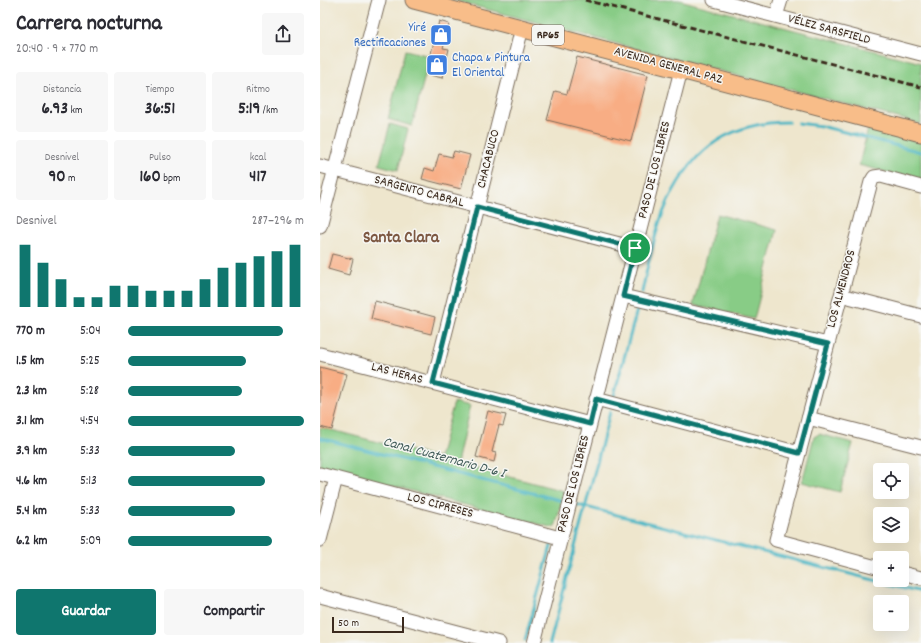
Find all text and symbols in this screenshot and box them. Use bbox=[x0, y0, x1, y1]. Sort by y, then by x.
text: Carrera nocturna bbox=[16, 9, 162, 40]
street label: VÉLEZ SARSFIELD bbox=[786, 10, 873, 50]
button: share bbox=[262, 13, 304, 55]
place label: Yiré Rectificaciones bbox=[354, 19, 426, 53]
shop icon: Yiré Rectificaciones bbox=[428, 22, 454, 48]
road number: RP65 bbox=[532, 25, 564, 45]
text: 20:40 · 9 × 770 m bbox=[16, 40, 98, 59]
street label: AVENIDA GENERAL PAZ bbox=[612, 42, 725, 90]
place label: Chapa & Pintura El Oriental bbox=[452, 49, 531, 83]
shop icon: Chapa & Pintura El Oriental bbox=[424, 52, 450, 78]
text: Distancia bbox=[43, 82, 81, 98]
text: Tiempo bbox=[146, 82, 174, 98]
text: Ritmo bbox=[246, 82, 270, 98]
text: 6.93 bbox=[41, 98, 68, 122]
text: 36:51 bbox=[145, 98, 175, 122]
text: 5:19 bbox=[238, 98, 260, 122]
text: km bbox=[68, 103, 83, 119]
text: /km bbox=[260, 103, 278, 119]
street label: PASO DE LOS LIBRES bbox=[634, 119, 676, 221]
street label: CHACABUCO bbox=[473, 128, 505, 190]
text: Desnivel bbox=[45, 150, 79, 166]
text: Pulso bbox=[149, 150, 171, 166]
text: kcal bbox=[250, 150, 266, 166]
text: 90 bbox=[48, 166, 65, 190]
text: 160 bbox=[139, 166, 161, 190]
text: 417 bbox=[249, 166, 267, 190]
text: m bbox=[65, 171, 76, 187]
text: bpm bbox=[161, 171, 181, 187]
street label: SARGENTO CABRAL bbox=[372, 171, 467, 213]
text: Desnivel bbox=[16, 212, 57, 231]
text: 287–296 m bbox=[252, 212, 304, 231]
district label: Santa Clara bbox=[363, 227, 440, 251]
pin bbox=[618, 231, 652, 265]
icon: arrive bbox=[624, 237, 646, 259]
street label: LOS ALMENDROS bbox=[822, 248, 862, 330]
text: 770 m bbox=[16, 322, 45, 341]
text: 5:04 bbox=[80, 322, 101, 341]
text: 1.5 km bbox=[16, 352, 44, 371]
text: 5:25 bbox=[80, 352, 100, 371]
street label: LAS HERAS bbox=[369, 358, 425, 390]
text: 2.3 km bbox=[16, 382, 47, 401]
text: 5:28 bbox=[80, 382, 99, 401]
text: 3.1 km bbox=[16, 412, 44, 431]
text: 4:54 bbox=[80, 412, 99, 431]
water label: Canal Cuaternario D-6 I bbox=[381, 432, 509, 484]
street label: PASO DE LOS LIBRES bbox=[553, 433, 595, 535]
text: 3.9 km bbox=[16, 442, 47, 461]
text: 5:33 bbox=[80, 442, 100, 461]
map controls bbox=[873, 463, 909, 631]
button: locate bbox=[873, 463, 909, 499]
text: 4.6 km bbox=[16, 472, 47, 491]
text: 5:13 bbox=[80, 472, 97, 491]
street label: LOS CIPRESES bbox=[405, 488, 475, 524]
text: 5.4 km bbox=[16, 502, 47, 521]
text: 5:33 bbox=[80, 502, 100, 521]
button: layers bbox=[873, 507, 909, 543]
text: 6.2 km bbox=[16, 532, 47, 551]
text: 5:09 bbox=[80, 532, 101, 551]
button: + bbox=[873, 551, 909, 587]
button: Guardar bbox=[16, 589, 156, 635]
button: Compartir bbox=[164, 589, 304, 635]
button: − bbox=[873, 595, 909, 631]
scale bar bbox=[332, 615, 404, 634]
text: 50 m bbox=[338, 616, 359, 632]

